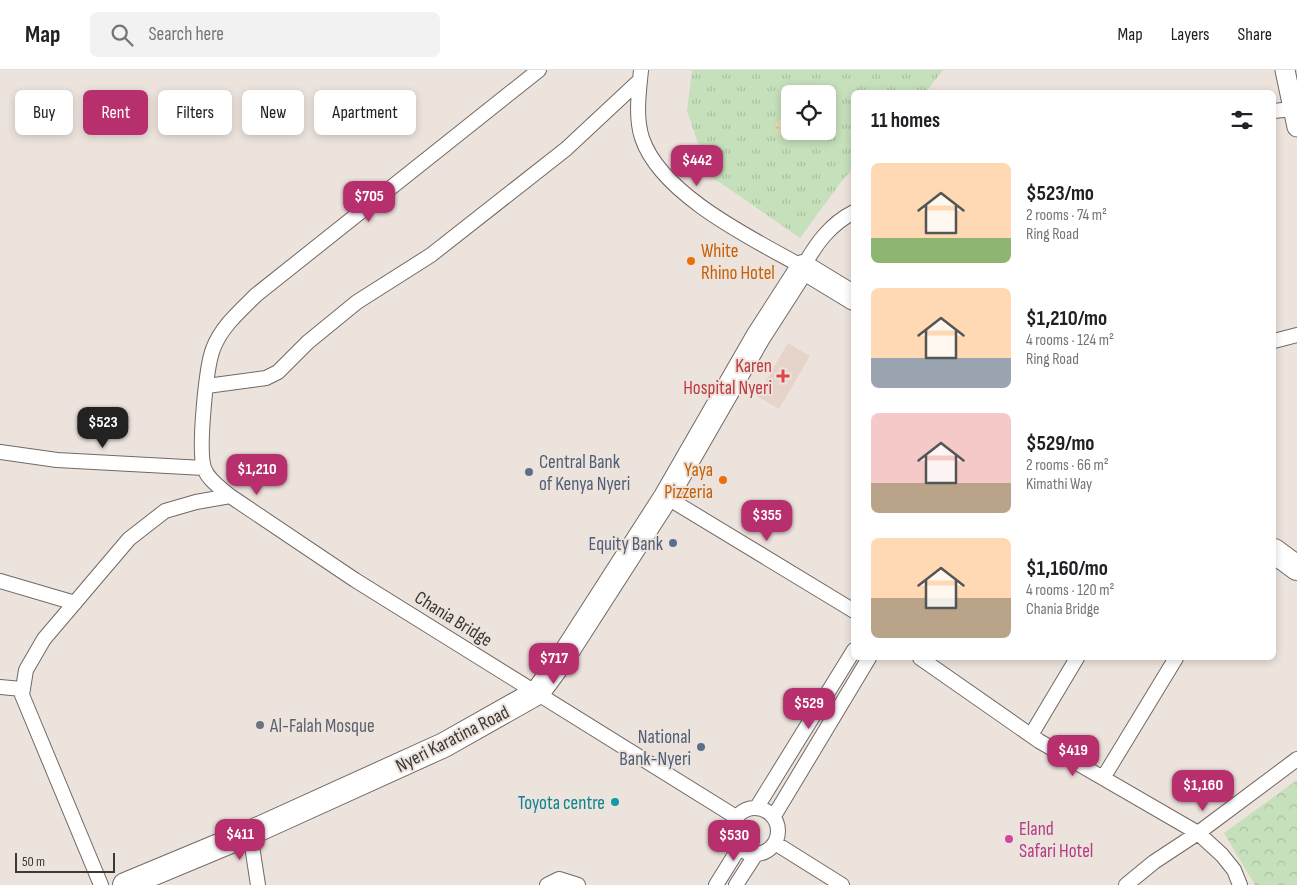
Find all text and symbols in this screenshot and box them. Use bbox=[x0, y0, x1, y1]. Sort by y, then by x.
search box bbox=[90, 12, 440, 57]
text: Map bbox=[25, 20, 60, 49]
icon: search bbox=[108, 21, 136, 49]
text: Search here bbox=[148, 23, 224, 46]
text: Map bbox=[1118, 24, 1143, 45]
text: Layers bbox=[1171, 24, 1210, 45]
text: Share bbox=[1238, 24, 1272, 45]
map controls bbox=[781, 85, 836, 140]
button: locate bbox=[781, 85, 836, 140]
chip: Buy bbox=[15, 90, 73, 135]
chip: Rent bbox=[83, 90, 148, 135]
chip: Filters bbox=[158, 90, 232, 135]
chip: New bbox=[242, 90, 304, 135]
chip: Apartment bbox=[314, 90, 416, 135]
icon: filters bbox=[1228, 106, 1256, 134]
text: 11 homes bbox=[871, 108, 940, 133]
pin: $442 bbox=[667, 144, 727, 187]
text: $442 bbox=[682, 151, 712, 170]
pin: $705 bbox=[339, 180, 399, 223]
text: $523/mo bbox=[1026, 181, 1094, 206]
icon: home bbox=[911, 183, 971, 243]
text: $705 bbox=[354, 187, 384, 206]
text: 2 rooms · 74 m² bbox=[1026, 206, 1107, 225]
text: Ring Road bbox=[1026, 225, 1079, 244]
place label: White Rhino Hotel bbox=[701, 240, 775, 285]
marker: White Rhino Hotel bbox=[685, 255, 697, 267]
text: $1,210/mo bbox=[1026, 306, 1107, 331]
icon: home bbox=[911, 308, 971, 368]
text: 4 rooms · 124 m² bbox=[1026, 331, 1114, 350]
text: Ring Road bbox=[1026, 350, 1079, 369]
place label: Karen Hospital Nyeri bbox=[683, 355, 772, 400]
marker: Karen Hospital Nyeri bbox=[776, 369, 790, 383]
pin: $523 bbox=[73, 406, 133, 449]
text: $523 bbox=[88, 413, 118, 432]
text: $529/mo bbox=[1026, 431, 1095, 456]
icon: home bbox=[911, 433, 971, 493]
place label: Central Bank of Kenya Nyeri bbox=[539, 451, 630, 496]
pin: $1,210 bbox=[216, 454, 298, 496]
text: 2 rooms · 66 m² bbox=[1026, 456, 1109, 475]
place label: Yaya Pizzeria bbox=[664, 459, 713, 504]
text: $1,210 bbox=[237, 460, 277, 479]
marker: Central Bank of Kenya Nyeri bbox=[523, 466, 535, 478]
marker: Yaya Pizzeria bbox=[717, 474, 729, 486]
text: Kimathi Way bbox=[1026, 475, 1092, 494]
pin: $355 bbox=[737, 500, 797, 542]
text: $355 bbox=[752, 506, 782, 525]
place label: Equity Bank bbox=[589, 533, 664, 556]
marker: Equity Bank bbox=[667, 537, 679, 549]
text: $1,160/mo bbox=[1026, 556, 1108, 581]
icon: home bbox=[911, 558, 971, 618]
text: 4 rooms · 120 m² bbox=[1026, 581, 1114, 600]
street label: Chania Bridge bbox=[410, 586, 496, 652]
text: Chania Bridge bbox=[1026, 600, 1099, 619]
pin: $717 bbox=[524, 642, 584, 685]
text: $717 bbox=[540, 649, 568, 668]
pin: $529 bbox=[779, 688, 839, 730]
text: $529 bbox=[794, 694, 824, 713]
street label: Nyeri Karatina Road bbox=[392, 701, 513, 778]
place label: Al-Falah Mosque bbox=[269, 715, 375, 738]
marker: Al-Falah Mosque bbox=[254, 719, 266, 731]
place label: National Bank-Nyeri bbox=[619, 726, 691, 771]
pin: $419 bbox=[1043, 734, 1103, 777]
marker: National Bank-Nyeri bbox=[695, 741, 707, 753]
text: $419 bbox=[1058, 741, 1088, 760]
pin: $1,160 bbox=[1162, 770, 1244, 812]
text: $1,160 bbox=[1183, 776, 1223, 795]
place label: Toyota centre bbox=[518, 792, 605, 815]
marker: Toyota centre bbox=[609, 796, 621, 808]
pin: $411 bbox=[210, 818, 270, 861]
place label: Eland Safari Hotel bbox=[1019, 818, 1093, 863]
pin: $530 bbox=[704, 820, 764, 862]
text: $411 bbox=[226, 825, 254, 844]
text: $530 bbox=[719, 826, 749, 845]
marker: Eland Safari Hotel bbox=[1003, 833, 1015, 845]
scale bar bbox=[15, 850, 115, 873]
text: 50 m bbox=[22, 853, 45, 870]

